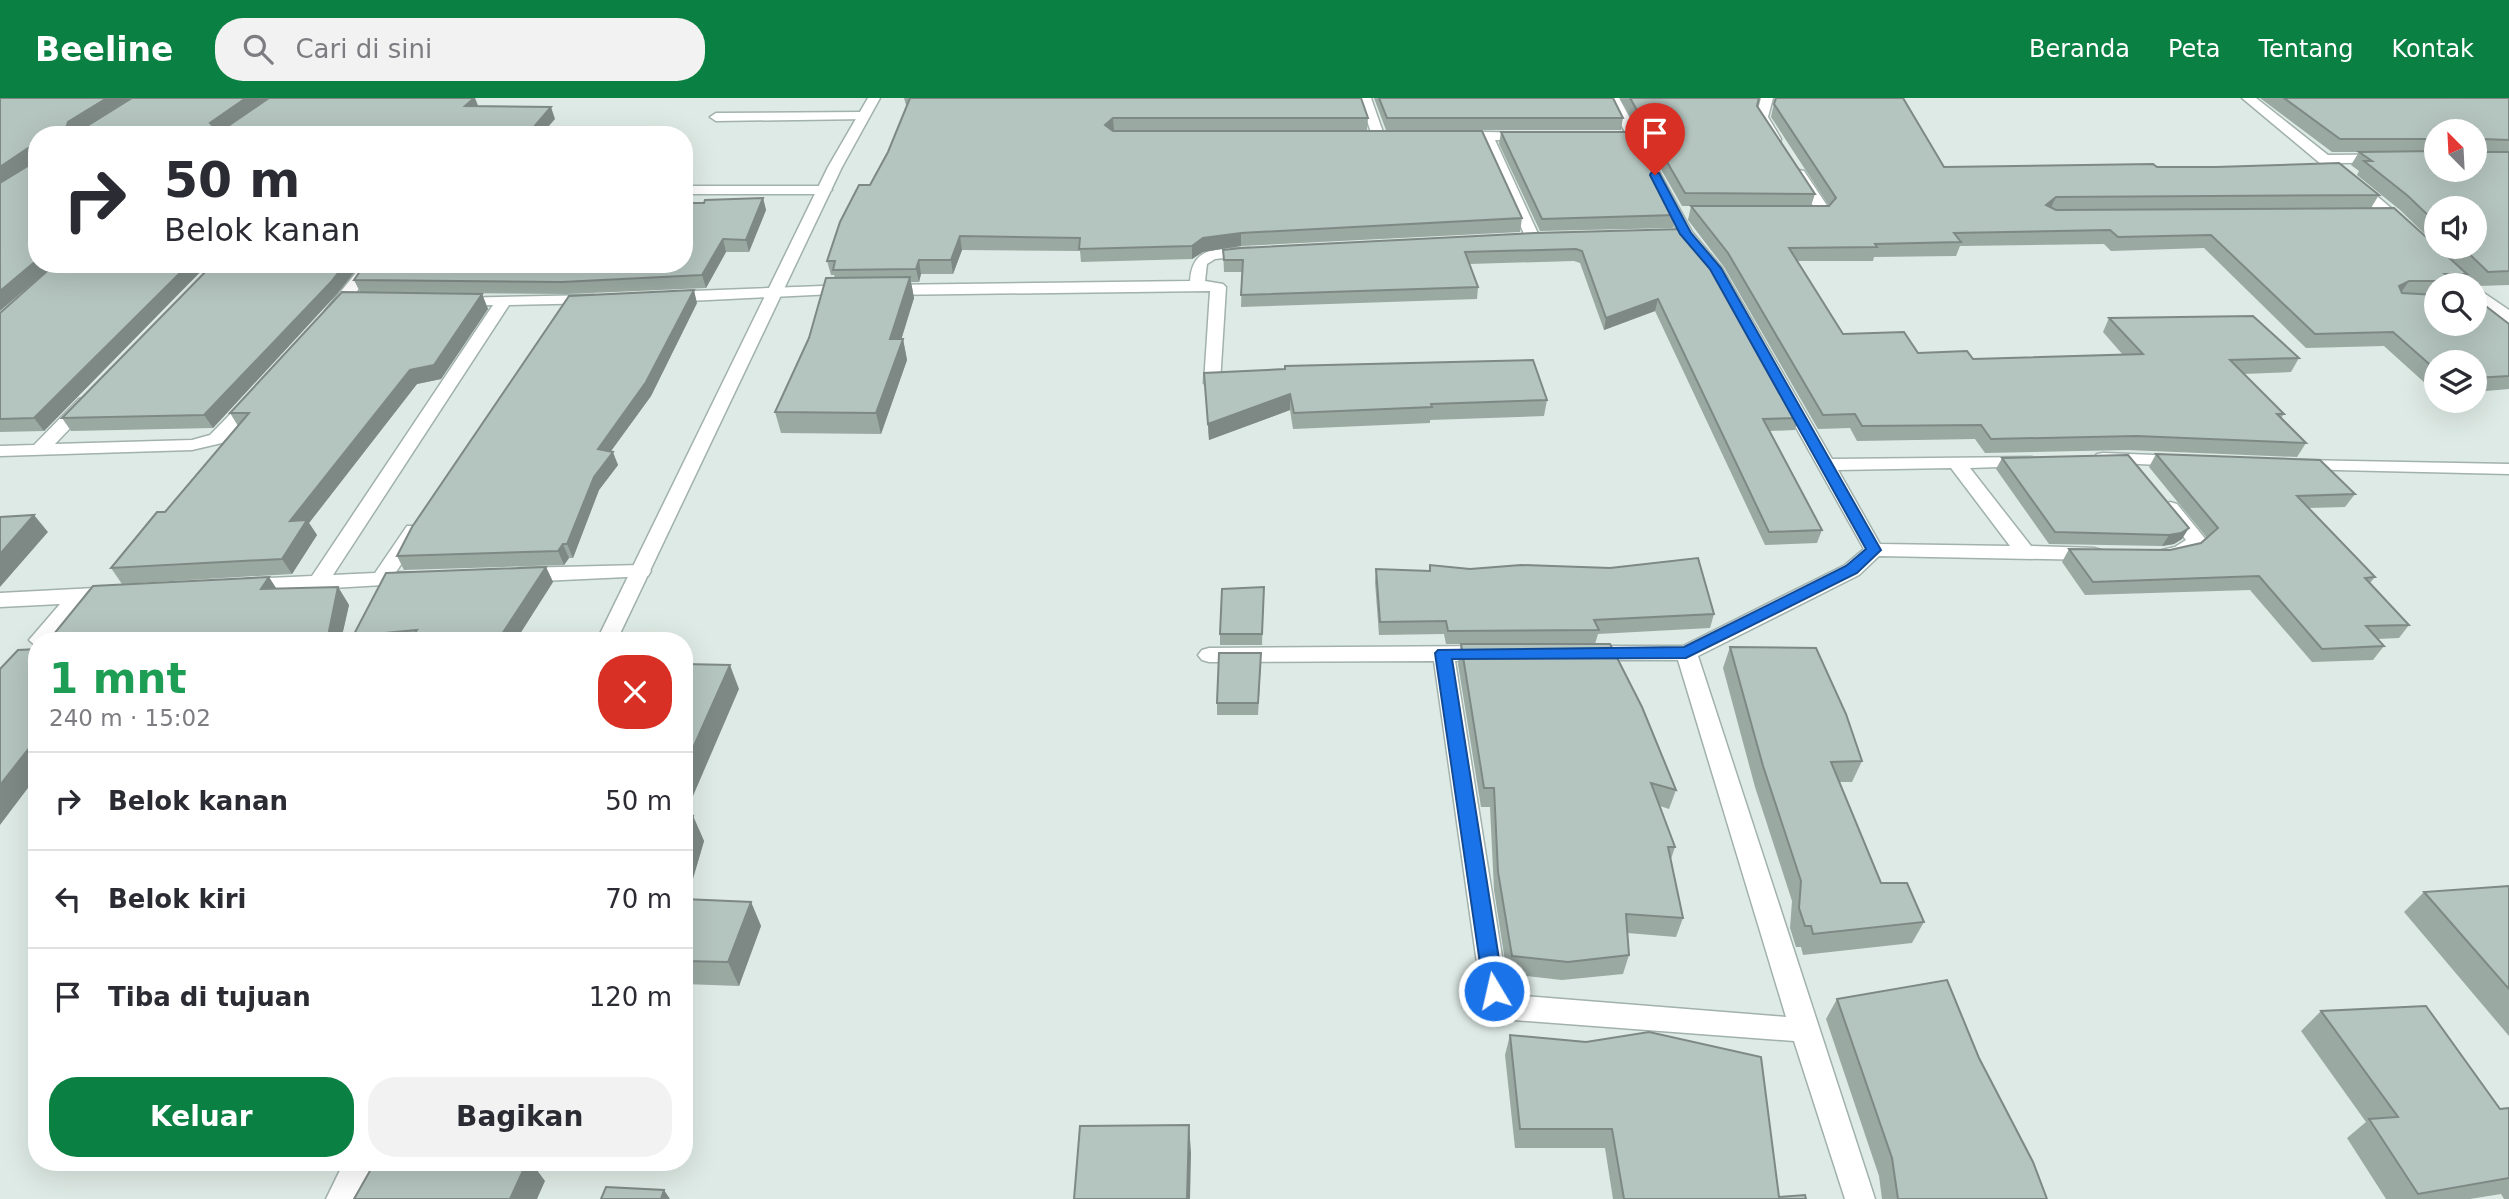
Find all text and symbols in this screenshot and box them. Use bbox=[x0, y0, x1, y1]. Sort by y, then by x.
search box bbox=[215, 18, 705, 81]
text: Beeline bbox=[35, 30, 173, 69]
icon: search bbox=[239, 30, 277, 68]
text: Cari di sini bbox=[295, 34, 432, 64]
text: Beranda bbox=[2029, 35, 2130, 63]
text: Peta bbox=[2168, 35, 2220, 63]
text: Tentang bbox=[2258, 35, 2354, 63]
text: Kontak bbox=[2392, 35, 2474, 63]
pin bbox=[1625, 103, 1685, 175]
icon: arrive bbox=[1636, 114, 1674, 152]
north arrow bbox=[2424, 119, 2487, 182]
map controls bbox=[2424, 119, 2487, 413]
text: 50 m bbox=[164, 152, 300, 209]
icon: right bbox=[49, 154, 140, 245]
button: sound bbox=[2424, 196, 2487, 259]
text: Belok kanan bbox=[164, 211, 361, 249]
button: search bbox=[2424, 273, 2487, 336]
button: layers bbox=[2424, 350, 2487, 413]
text: 1 mnt bbox=[49, 654, 187, 703]
button: close bbox=[598, 655, 672, 729]
text: 240 m · 15:02 bbox=[49, 705, 211, 731]
icon: right bbox=[49, 782, 87, 820]
text: Belok kanan bbox=[108, 786, 288, 816]
text: 50 m bbox=[605, 786, 672, 816]
icon: left bbox=[49, 880, 87, 918]
text: Belok kiri bbox=[108, 884, 247, 914]
text: 70 m bbox=[605, 884, 672, 914]
position arrow bbox=[1457, 954, 1531, 1028]
icon: arrive bbox=[49, 978, 87, 1016]
text: Tiba di tujuan bbox=[108, 982, 311, 1012]
text: 120 m bbox=[589, 982, 672, 1012]
button: Keluar bbox=[49, 1077, 354, 1157]
button: Bagikan bbox=[368, 1077, 672, 1157]

